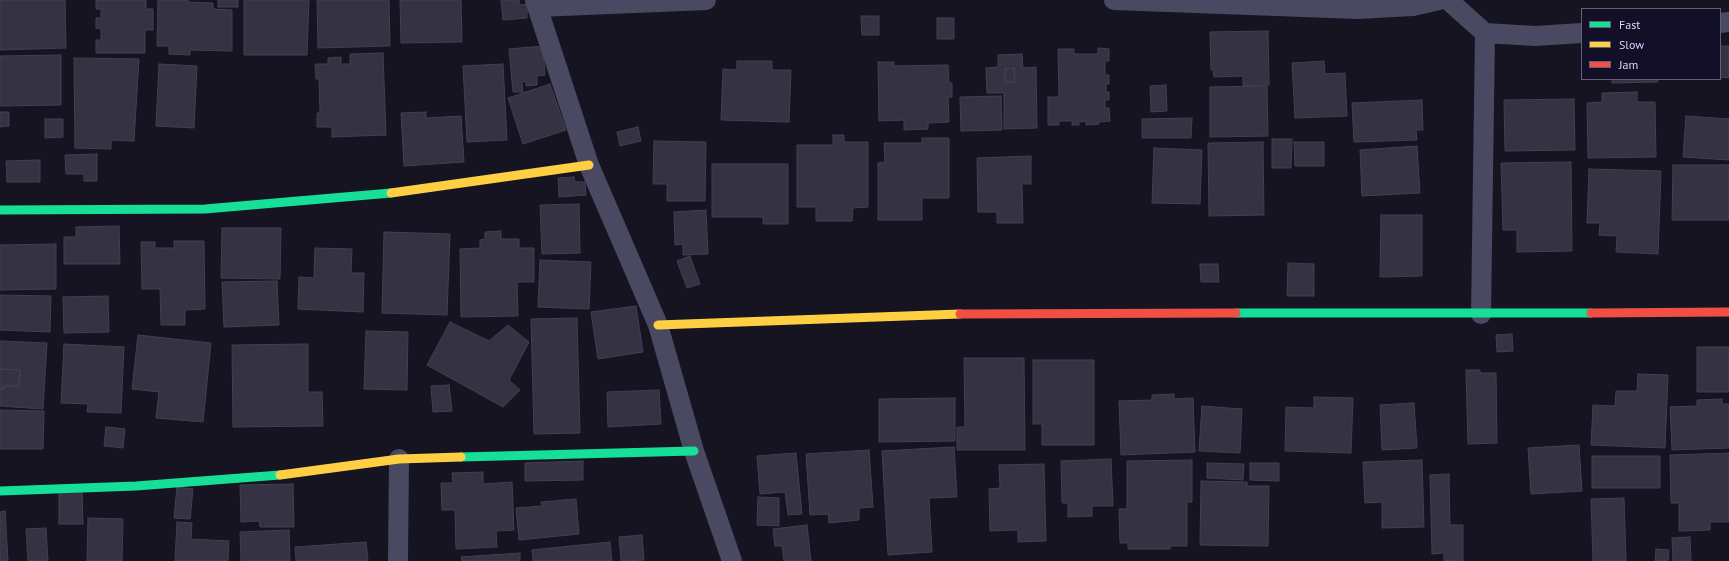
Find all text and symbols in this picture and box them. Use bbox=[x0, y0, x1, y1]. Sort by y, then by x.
legend bbox=[1581, 8, 1721, 80]
text: Fast bbox=[1619, 17, 1640, 32]
text: Slow bbox=[1619, 37, 1644, 52]
text: Jam bbox=[1619, 57, 1638, 72]

